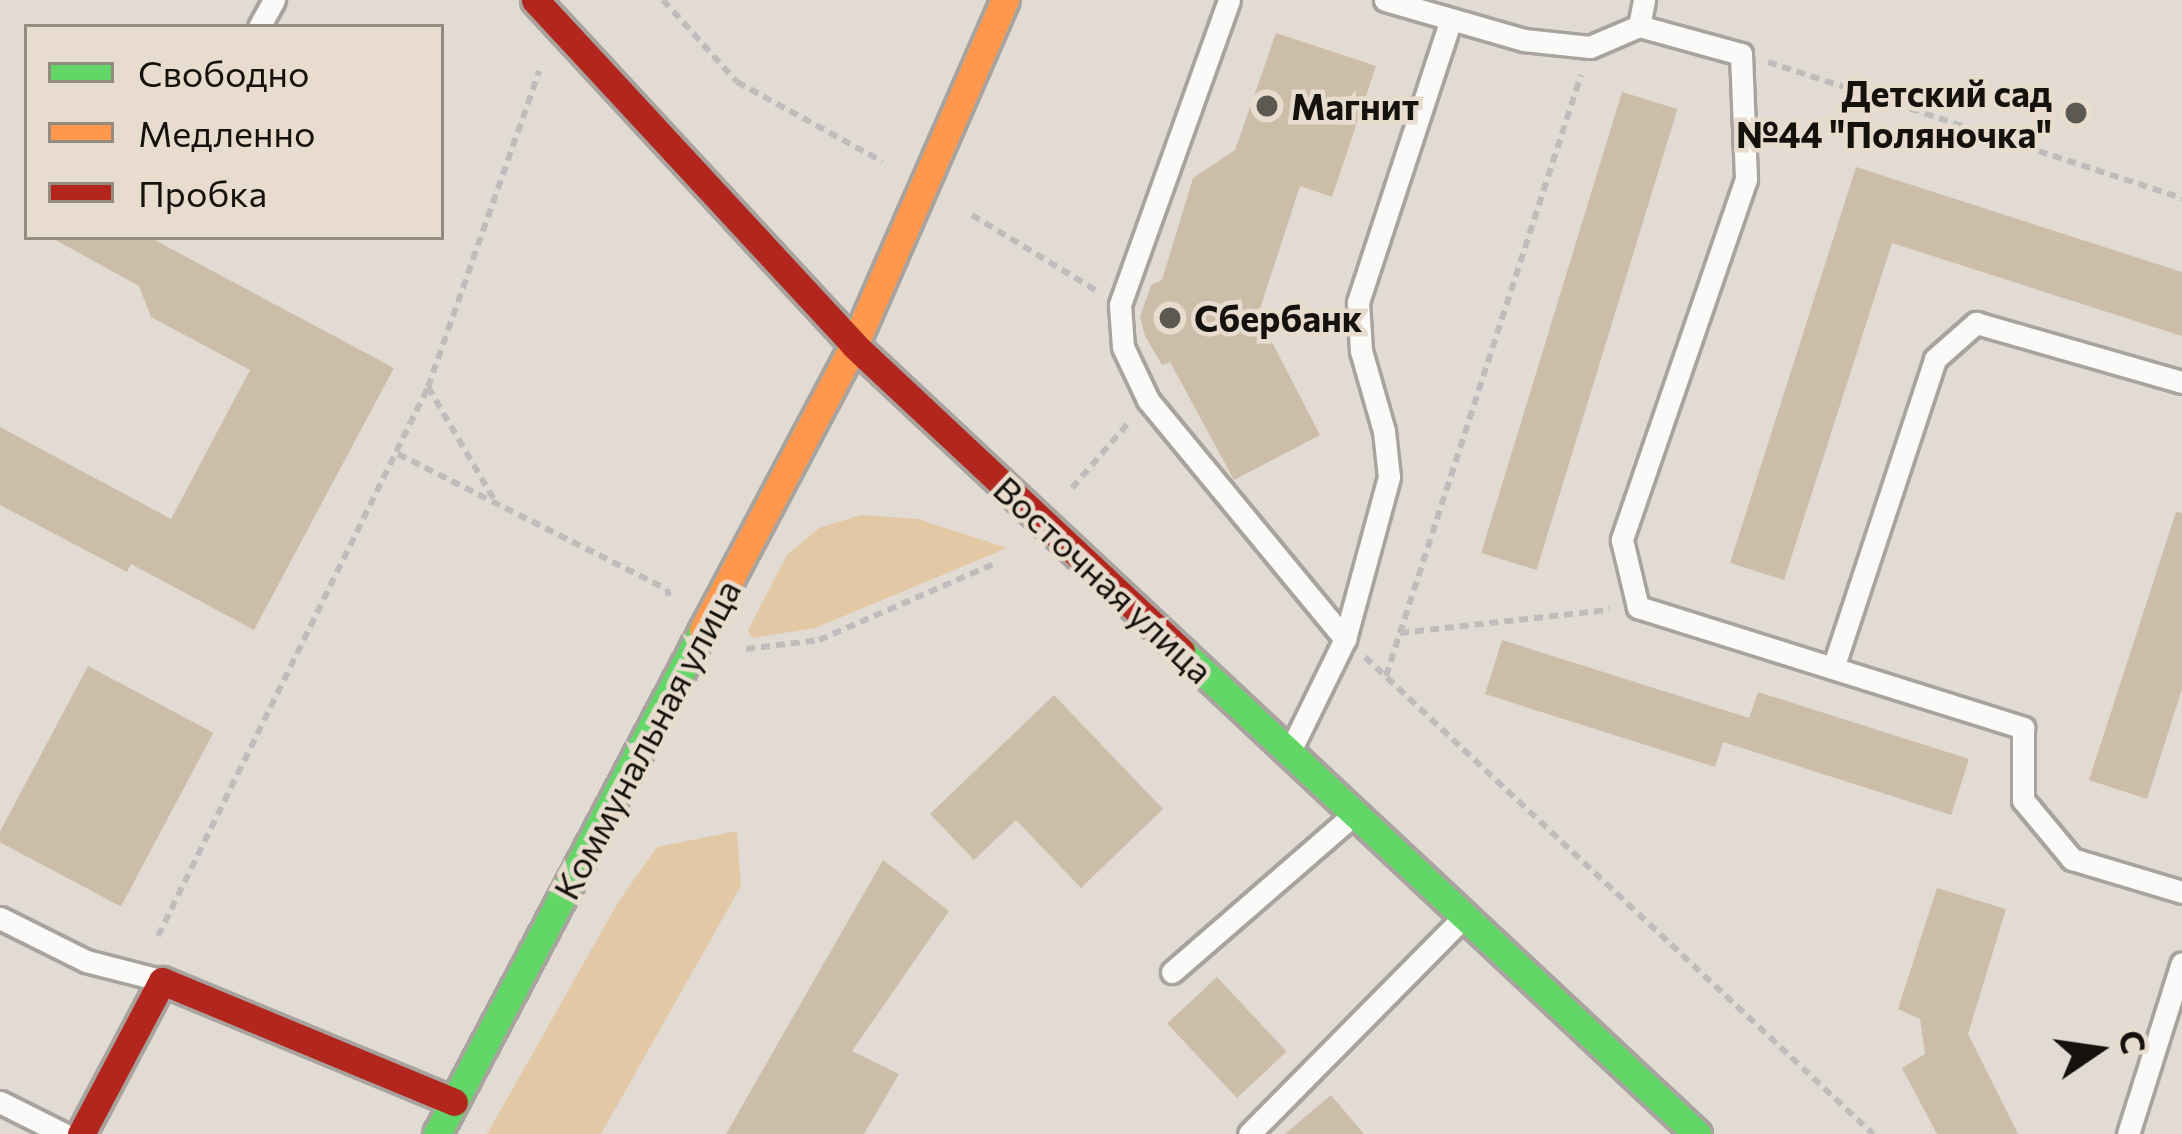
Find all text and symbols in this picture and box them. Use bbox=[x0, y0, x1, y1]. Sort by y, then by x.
legend bbox=[24, 24, 444, 240]
text: Свободно bbox=[138, 50, 309, 94]
place label: Детский сад №44 "Поляночка" bbox=[1736, 70, 2052, 155]
place label: Магнит bbox=[1291, 84, 1419, 128]
marker: Магнит bbox=[1254, 93, 1280, 119]
marker: Детский сад №44 "Поляночка" bbox=[2063, 100, 2089, 126]
text: Медленно bbox=[138, 110, 315, 154]
text: Пробка bbox=[138, 170, 267, 214]
place label: Сбербанк bbox=[1194, 296, 1362, 340]
marker: Сбербанк bbox=[1157, 305, 1183, 331]
street label: Восточная улица bbox=[986, 467, 1222, 691]
street label: Коммунальная улица bbox=[543, 572, 749, 906]
north arrow bbox=[2038, 990, 2158, 1110]
text: С bbox=[2111, 1026, 2156, 1057]

